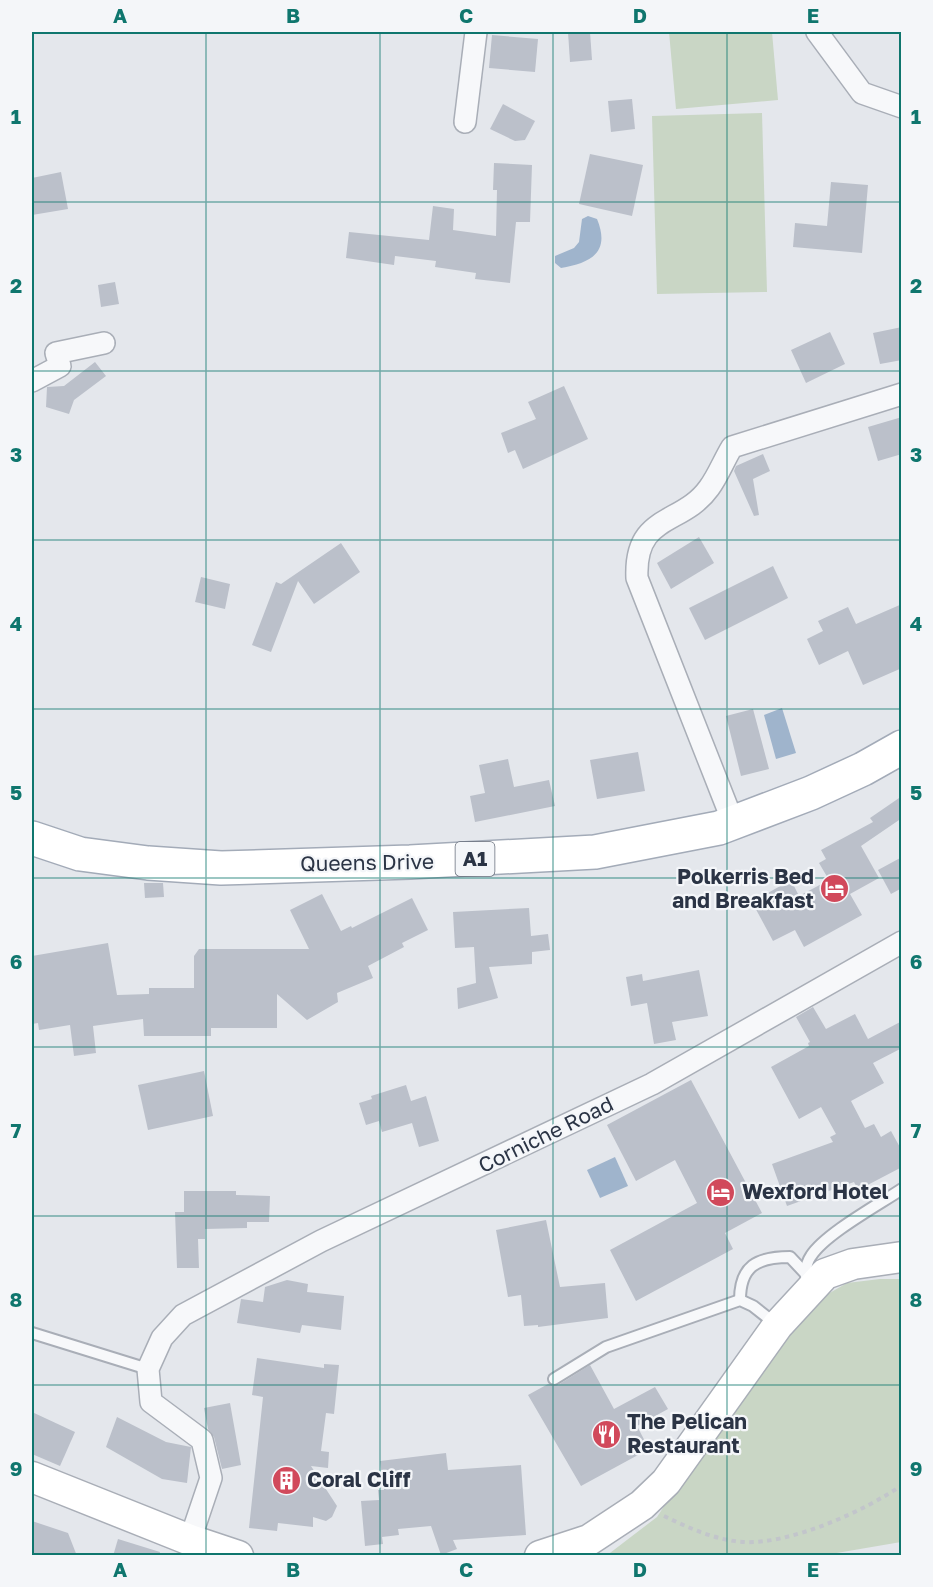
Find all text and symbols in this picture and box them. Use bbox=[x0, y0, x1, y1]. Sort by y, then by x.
text: A bbox=[113, 3, 127, 27]
text: B bbox=[286, 3, 300, 27]
text: C bbox=[459, 3, 473, 27]
text: D bbox=[633, 3, 647, 27]
text: E bbox=[807, 3, 819, 27]
text: 1 bbox=[11, 104, 21, 128]
text: 1 bbox=[911, 104, 921, 128]
text: 2 bbox=[10, 273, 22, 297]
text: 2 bbox=[910, 273, 922, 297]
text: 3 bbox=[10, 442, 22, 466]
text: 3 bbox=[910, 442, 922, 466]
text: 4 bbox=[10, 611, 22, 635]
text: 4 bbox=[910, 611, 922, 635]
text: 5 bbox=[10, 780, 22, 804]
text: 5 bbox=[910, 780, 922, 804]
road number: A1 bbox=[456, 842, 494, 876]
street label: Queens Drive bbox=[300, 848, 434, 876]
place label: Polkerris Bed and Breakfast bbox=[672, 863, 814, 913]
hotel icon: Polkerris Bed and Breakfast bbox=[819, 873, 851, 905]
text: 6 bbox=[10, 949, 22, 973]
text: 6 bbox=[910, 949, 922, 973]
street label: Corniche Road bbox=[474, 1090, 617, 1178]
text: 7 bbox=[11, 1118, 22, 1142]
text: 7 bbox=[911, 1118, 922, 1142]
hotel icon: Wexford Hotel bbox=[705, 1176, 737, 1208]
place label: Wexford Hotel bbox=[742, 1178, 889, 1204]
text: 8 bbox=[10, 1287, 22, 1311]
text: 8 bbox=[910, 1287, 922, 1311]
place label: The Pelican Restaurant bbox=[627, 1408, 747, 1458]
restaurant icon: The Pelican Restaurant bbox=[590, 1418, 622, 1450]
text: 9 bbox=[10, 1456, 22, 1480]
text: 9 bbox=[910, 1456, 922, 1480]
building icon: Coral Cliff bbox=[270, 1464, 302, 1496]
place label: Coral Cliff bbox=[307, 1466, 411, 1492]
text: A bbox=[113, 1557, 127, 1581]
text: B bbox=[286, 1557, 300, 1581]
text: C bbox=[459, 1557, 473, 1581]
text: D bbox=[633, 1557, 647, 1581]
text: E bbox=[807, 1557, 819, 1581]

